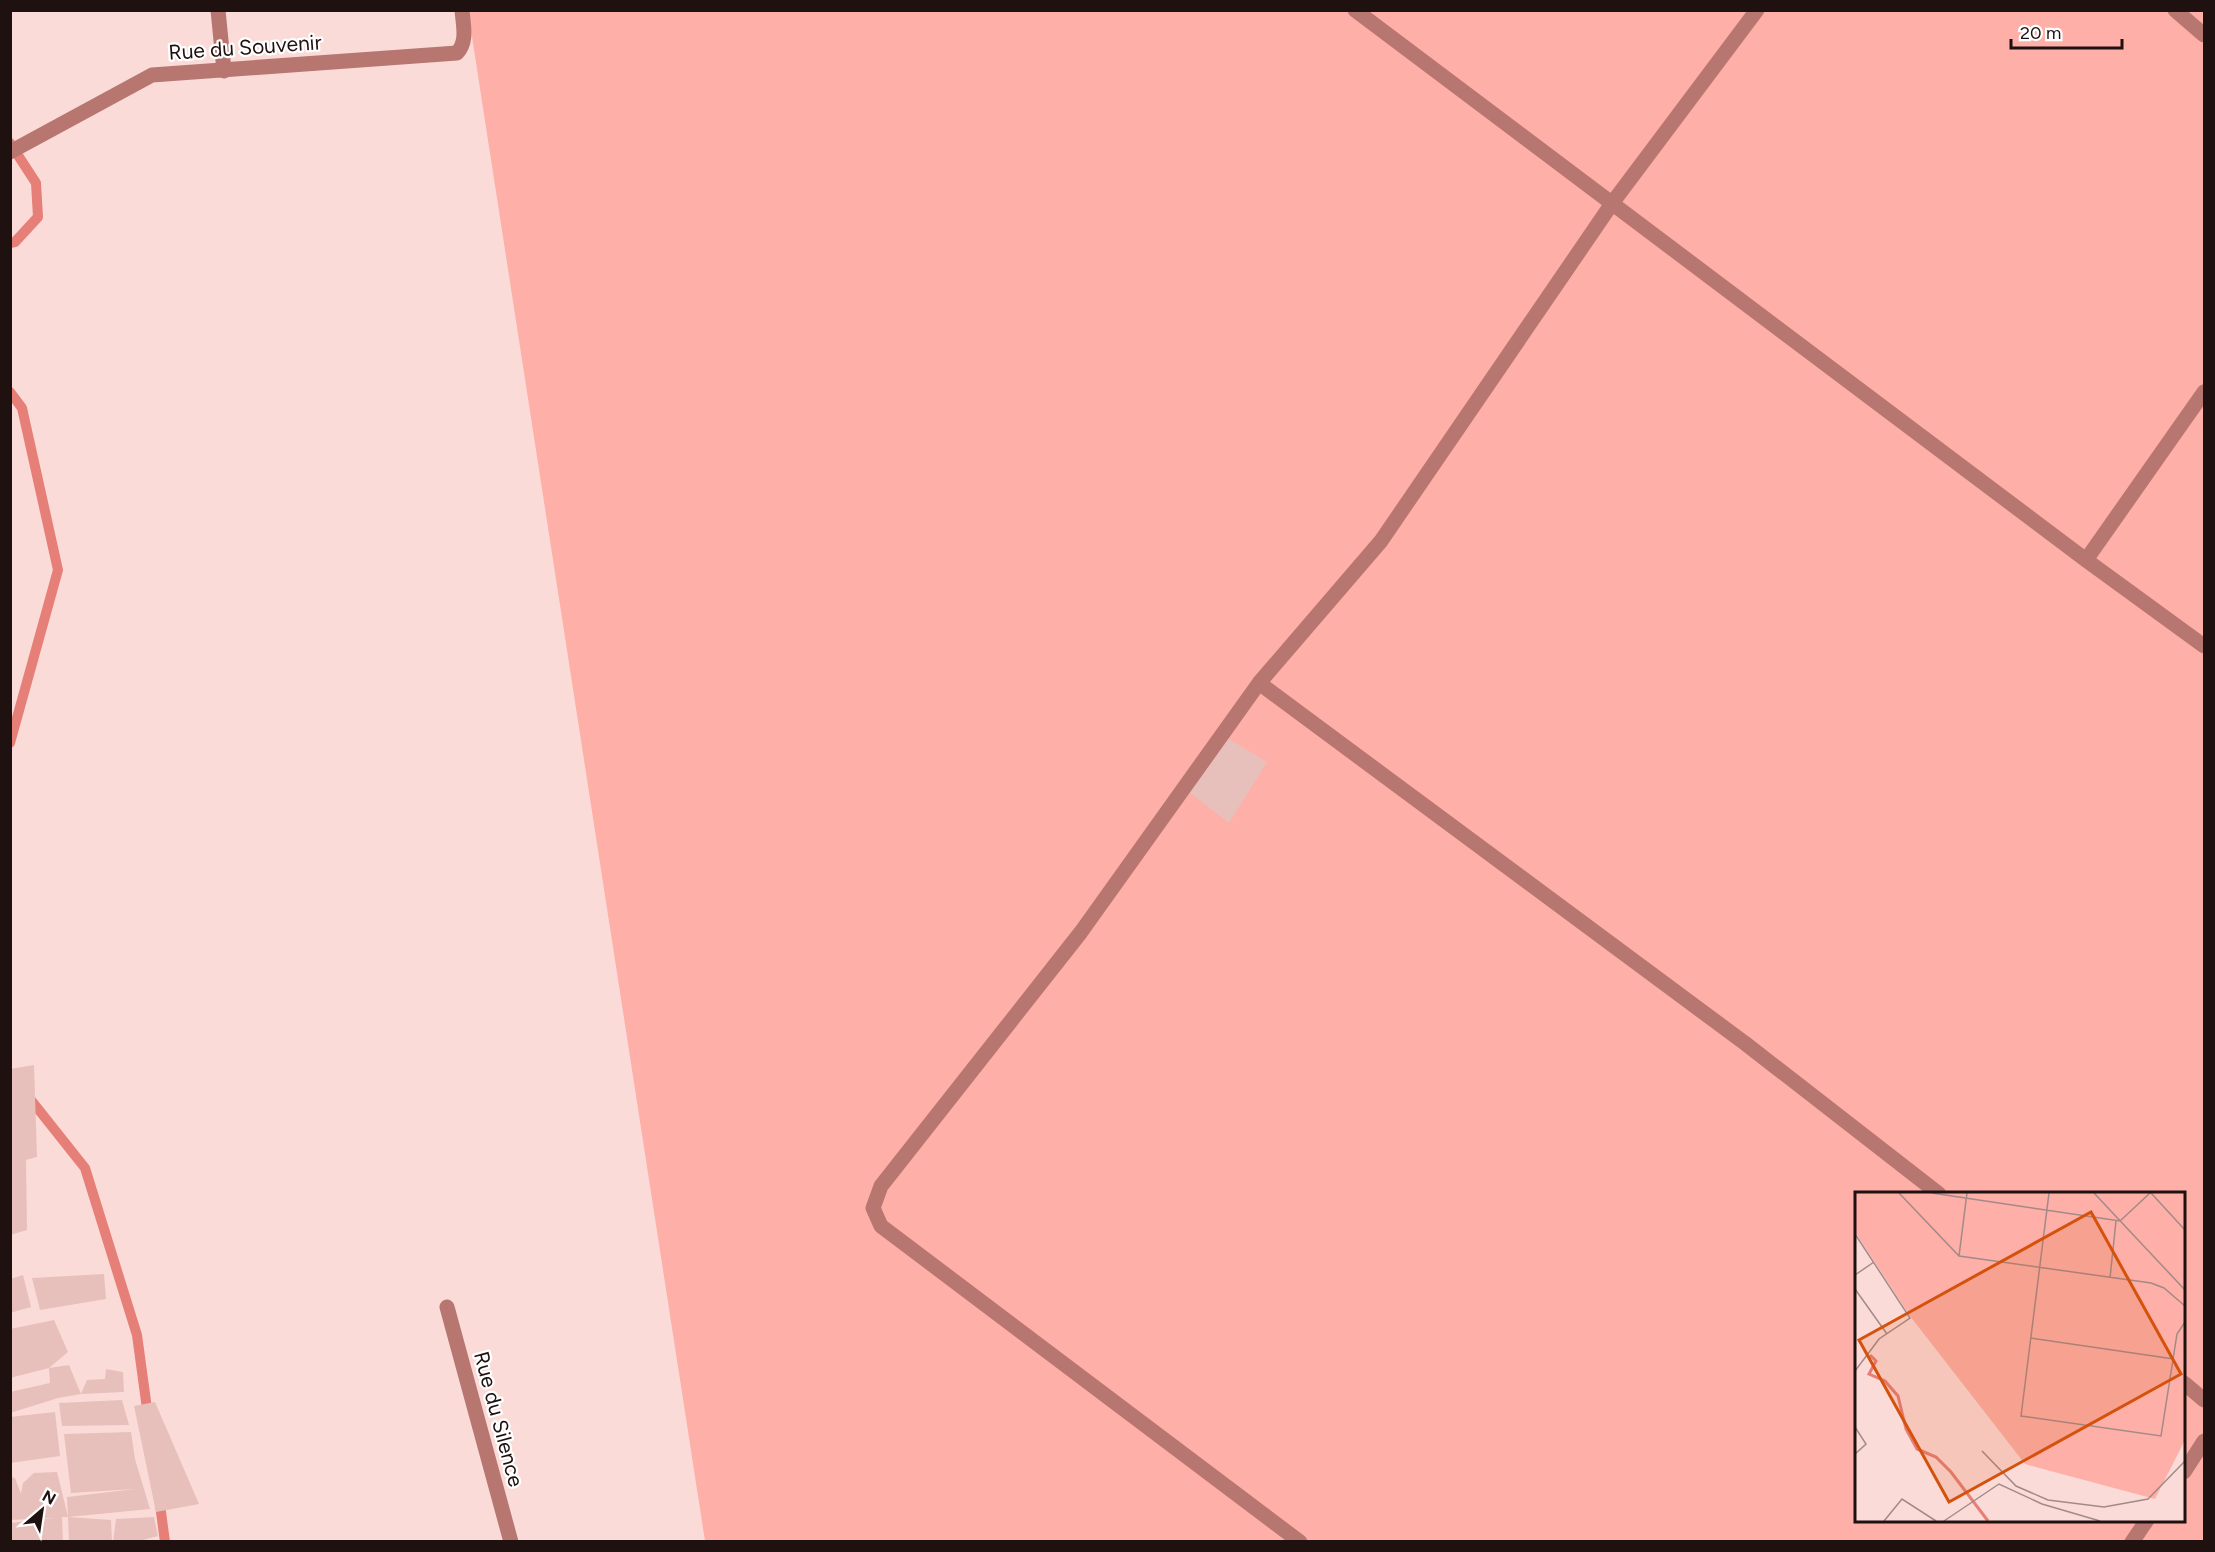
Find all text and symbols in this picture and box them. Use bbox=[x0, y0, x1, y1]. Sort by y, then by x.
scale bar bbox=[2011, 12, 2122, 50]
text: 20 m bbox=[2020, 22, 2061, 44]
street label: Rue du Souvenir bbox=[168, 29, 322, 65]
inset map bbox=[1855, 1192, 2185, 1522]
street label: Rue du Silence bbox=[469, 1349, 529, 1489]
north arrow bbox=[12, 1480, 72, 1540]
text: N bbox=[39, 1486, 59, 1509]

